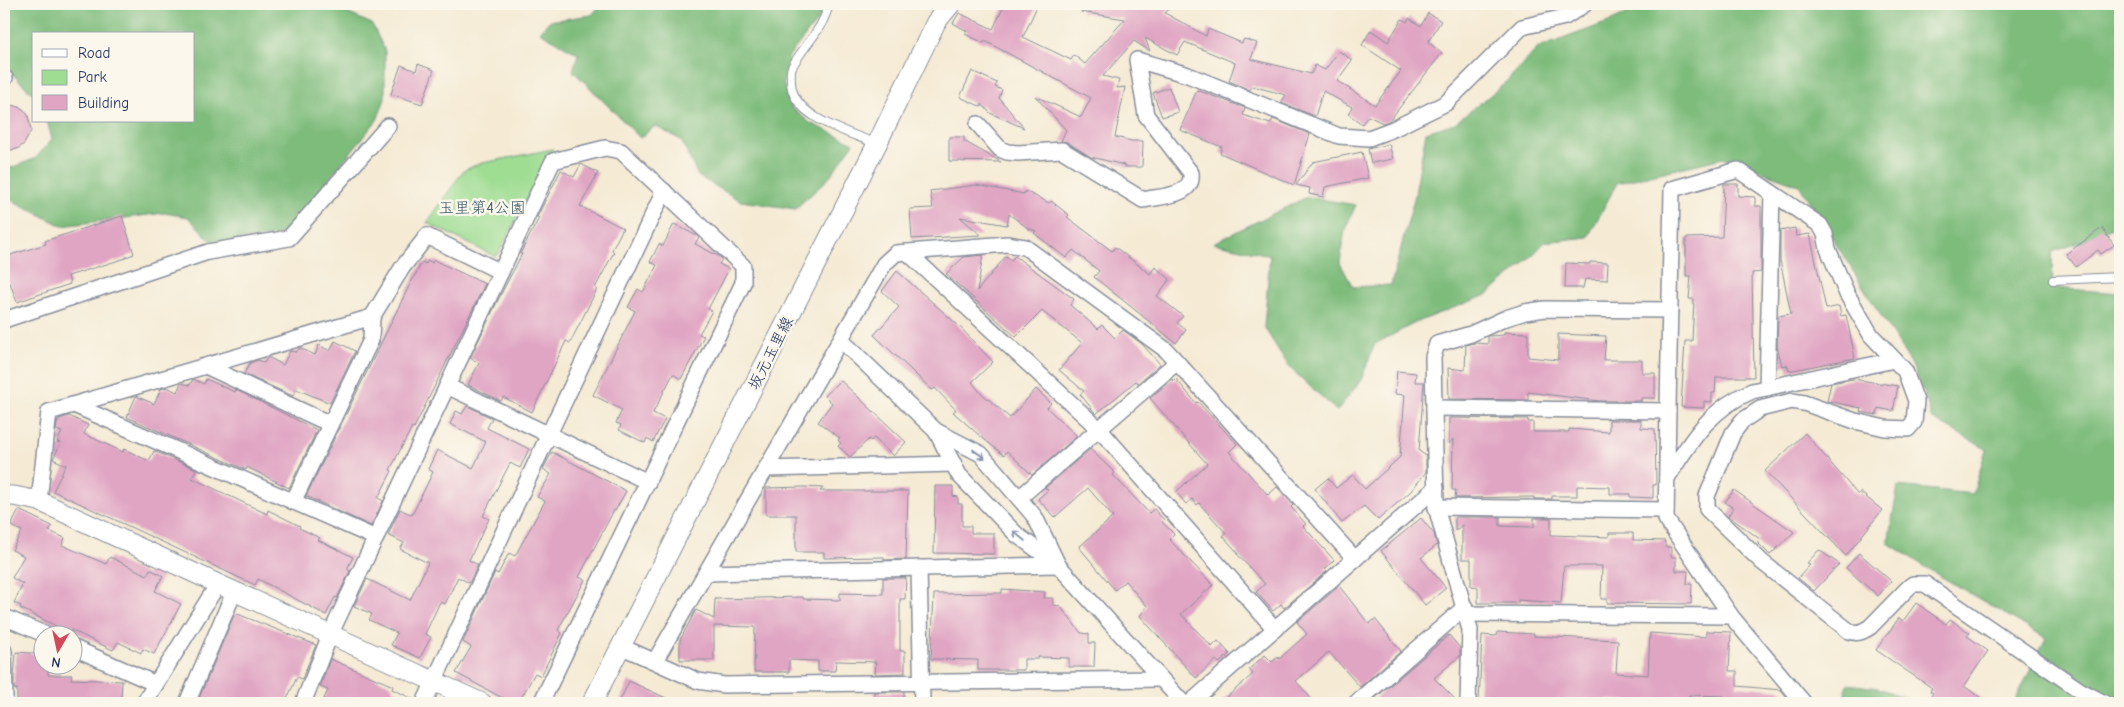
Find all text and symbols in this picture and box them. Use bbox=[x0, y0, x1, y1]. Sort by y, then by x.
legend bbox=[32, 32, 195, 122]
text: Road bbox=[78, 44, 110, 62]
text: Park bbox=[78, 68, 107, 86]
text: Building bbox=[78, 94, 129, 112]
park label: 玉里第4公園 bbox=[438, 199, 526, 217]
street label: 坂元玉里線 bbox=[745, 314, 797, 393]
one-way arrow bbox=[972, 449, 986, 459]
one-way arrow bbox=[1013, 530, 1026, 541]
north arrow bbox=[32, 624, 82, 674]
text: N bbox=[50, 653, 62, 671]

